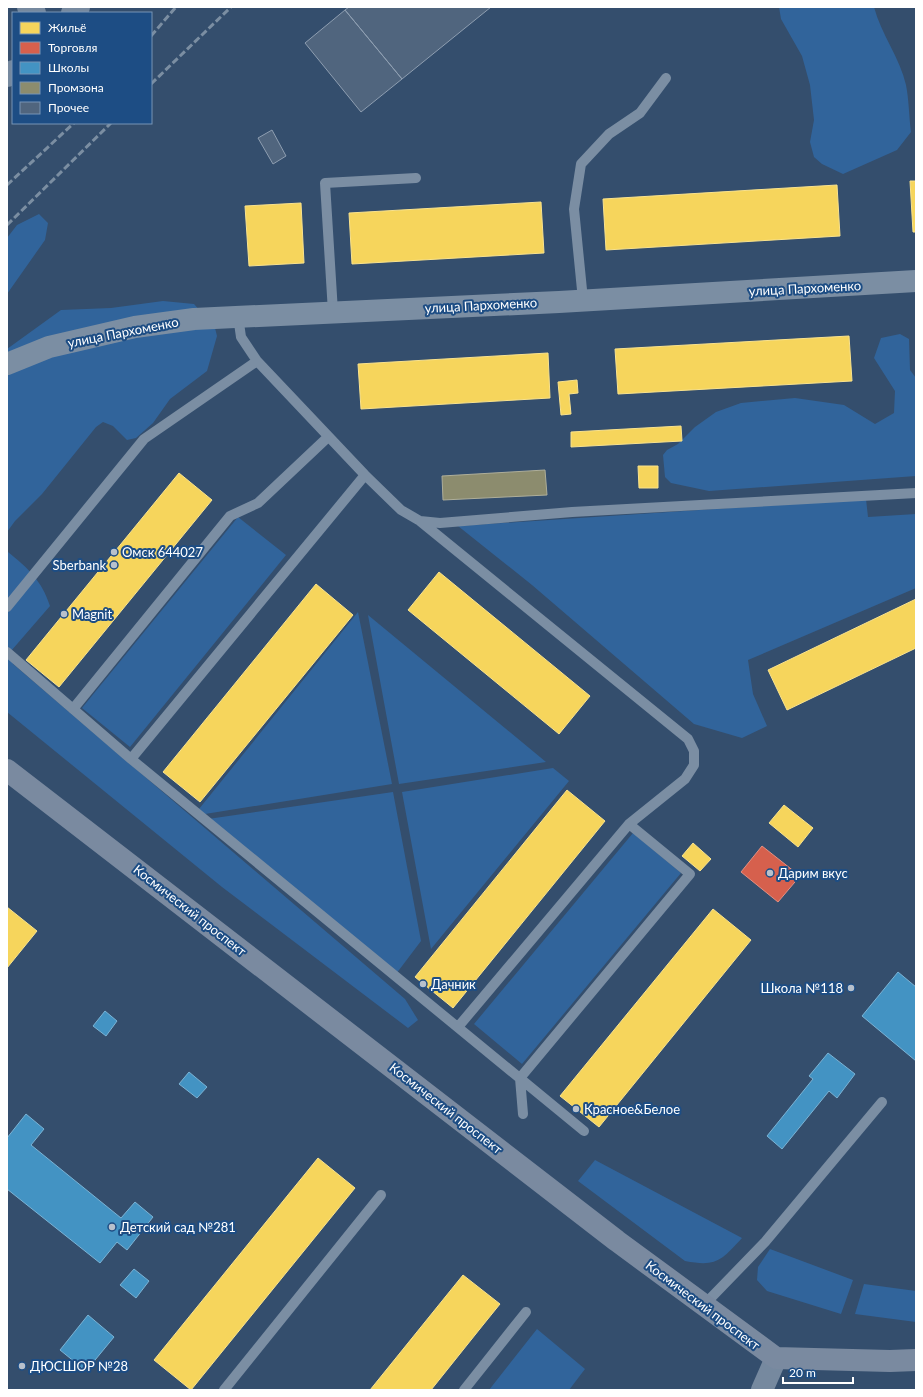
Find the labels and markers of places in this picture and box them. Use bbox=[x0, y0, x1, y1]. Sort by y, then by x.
place label: Омск 644027 bbox=[122, 544, 203, 560]
marker: Омск 644027 bbox=[109, 547, 119, 557]
place label: Sberbank bbox=[53, 557, 106, 573]
marker: Sberbank bbox=[109, 560, 119, 570]
place label: Magnit bbox=[72, 606, 112, 622]
marker: Magnit bbox=[59, 609, 69, 619]
place label: Дарим вкус bbox=[778, 865, 848, 881]
marker: Дарим вкус bbox=[765, 868, 775, 878]
place label: Дачник bbox=[431, 976, 476, 992]
marker: Дачник bbox=[418, 979, 428, 989]
place label: Школа №118 bbox=[760, 980, 843, 996]
marker: Школа №118 bbox=[846, 983, 856, 993]
place label: Красное&Белое bbox=[584, 1101, 680, 1117]
marker: Красное&Белое bbox=[571, 1104, 581, 1114]
place label: Детский сад №281 bbox=[120, 1219, 236, 1235]
marker: Детский сад №281 bbox=[107, 1222, 117, 1232]
place label: ДЮСШОР №28 bbox=[30, 1358, 128, 1374]
marker: ДЮСШОР №28 bbox=[17, 1361, 27, 1371]

